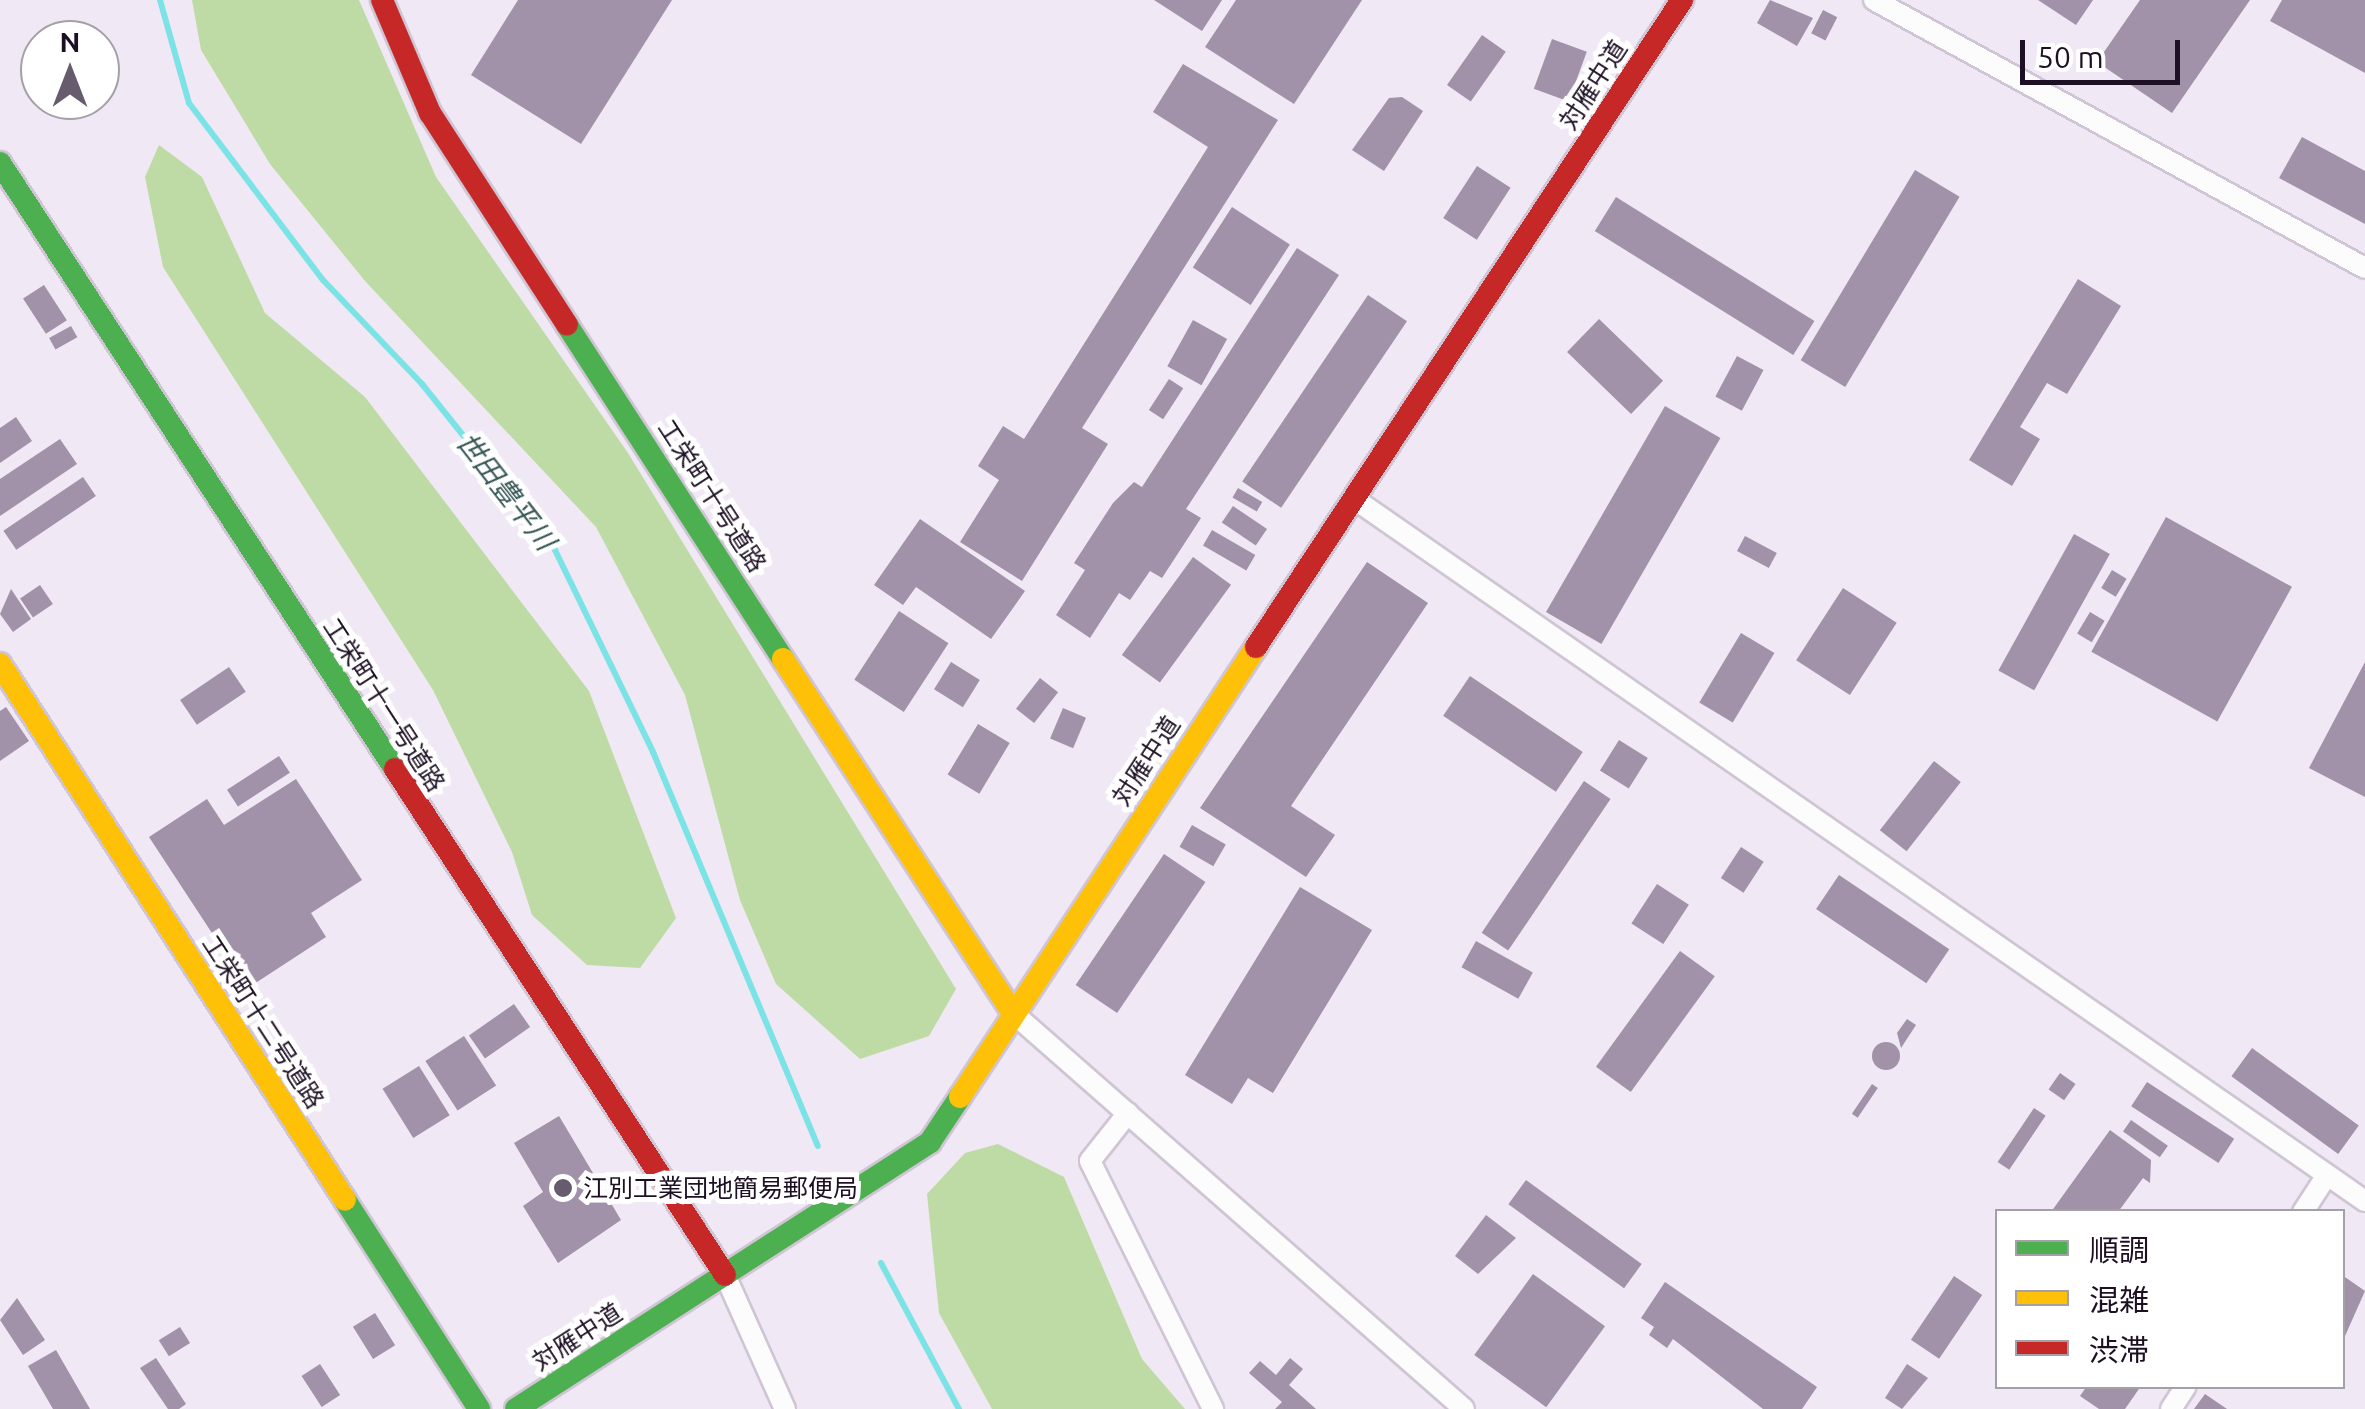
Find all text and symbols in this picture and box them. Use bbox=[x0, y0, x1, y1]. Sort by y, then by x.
north arrow bbox=[20, 20, 120, 120]
scale bar bbox=[2025, 20, 2185, 82]
text: N bbox=[60, 26, 80, 57]
street label: 対雁中道 bbox=[1553, 35, 1633, 135]
text: 50 m bbox=[2037, 40, 2104, 74]
street label: 工栄町十号道路 bbox=[652, 414, 772, 578]
water label: 世田豊平川 bbox=[450, 425, 562, 557]
street label: 工栄町十一号道路 bbox=[317, 613, 451, 797]
street label: 対雁中道 bbox=[1106, 711, 1186, 811]
street label: 工栄町十二号道路 bbox=[196, 930, 330, 1114]
place label: 江別工業団地簡易郵便局 bbox=[583, 1173, 858, 1203]
marker: 江別工業団地簡易郵便局 bbox=[552, 1177, 574, 1199]
legend bbox=[1995, 1209, 2345, 1389]
text: 順調 bbox=[2089, 1233, 2149, 1267]
text: 混雑 bbox=[2089, 1283, 2149, 1317]
street label: 対雁中道 bbox=[527, 1297, 627, 1377]
text: 渋滞 bbox=[2089, 1333, 2149, 1367]

